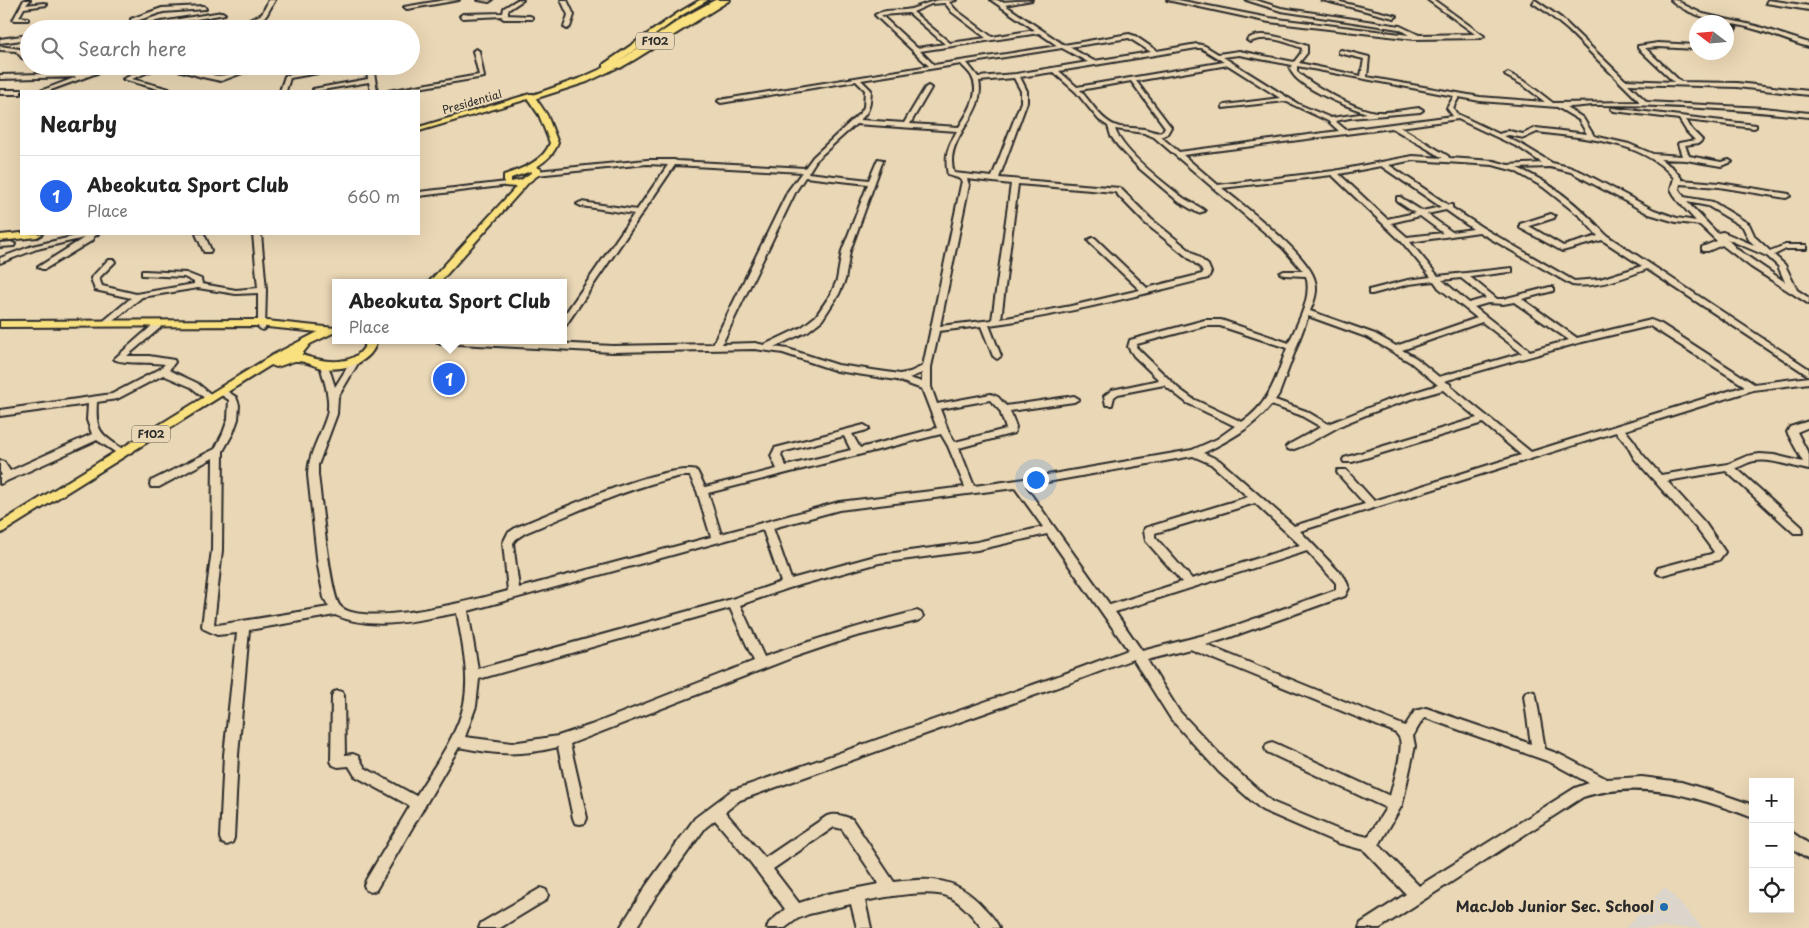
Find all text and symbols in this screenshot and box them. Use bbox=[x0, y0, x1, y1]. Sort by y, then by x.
north arrow bbox=[1689, 15, 1734, 60]
search box bbox=[20, 20, 420, 75]
road number: F102 bbox=[636, 32, 674, 49]
icon: search bbox=[38, 34, 66, 62]
text: Search here bbox=[78, 34, 187, 62]
street label: Presidential bbox=[440, 85, 504, 118]
text: Nearby bbox=[40, 107, 117, 139]
text: Abeokuta Sport Club bbox=[87, 170, 289, 198]
text: 1 bbox=[52, 184, 60, 208]
text: 660 m bbox=[347, 184, 400, 208]
text: Place bbox=[87, 198, 128, 222]
popup bbox=[332, 279, 567, 344]
text: Abeokuta Sport Club bbox=[349, 286, 550, 314]
text: Place bbox=[349, 314, 390, 338]
pin: 1 bbox=[433, 360, 465, 398]
road number: F102 bbox=[132, 426, 170, 442]
your location bbox=[1023, 467, 1049, 493]
map controls bbox=[1749, 778, 1794, 913]
button: + bbox=[1749, 778, 1794, 823]
button: − bbox=[1749, 823, 1794, 868]
button: locate bbox=[1749, 868, 1794, 913]
place label: MacJob Junior Sec. School bbox=[1456, 894, 1654, 917]
marker: MacJob Junior Sec. School bbox=[1658, 901, 1670, 913]

